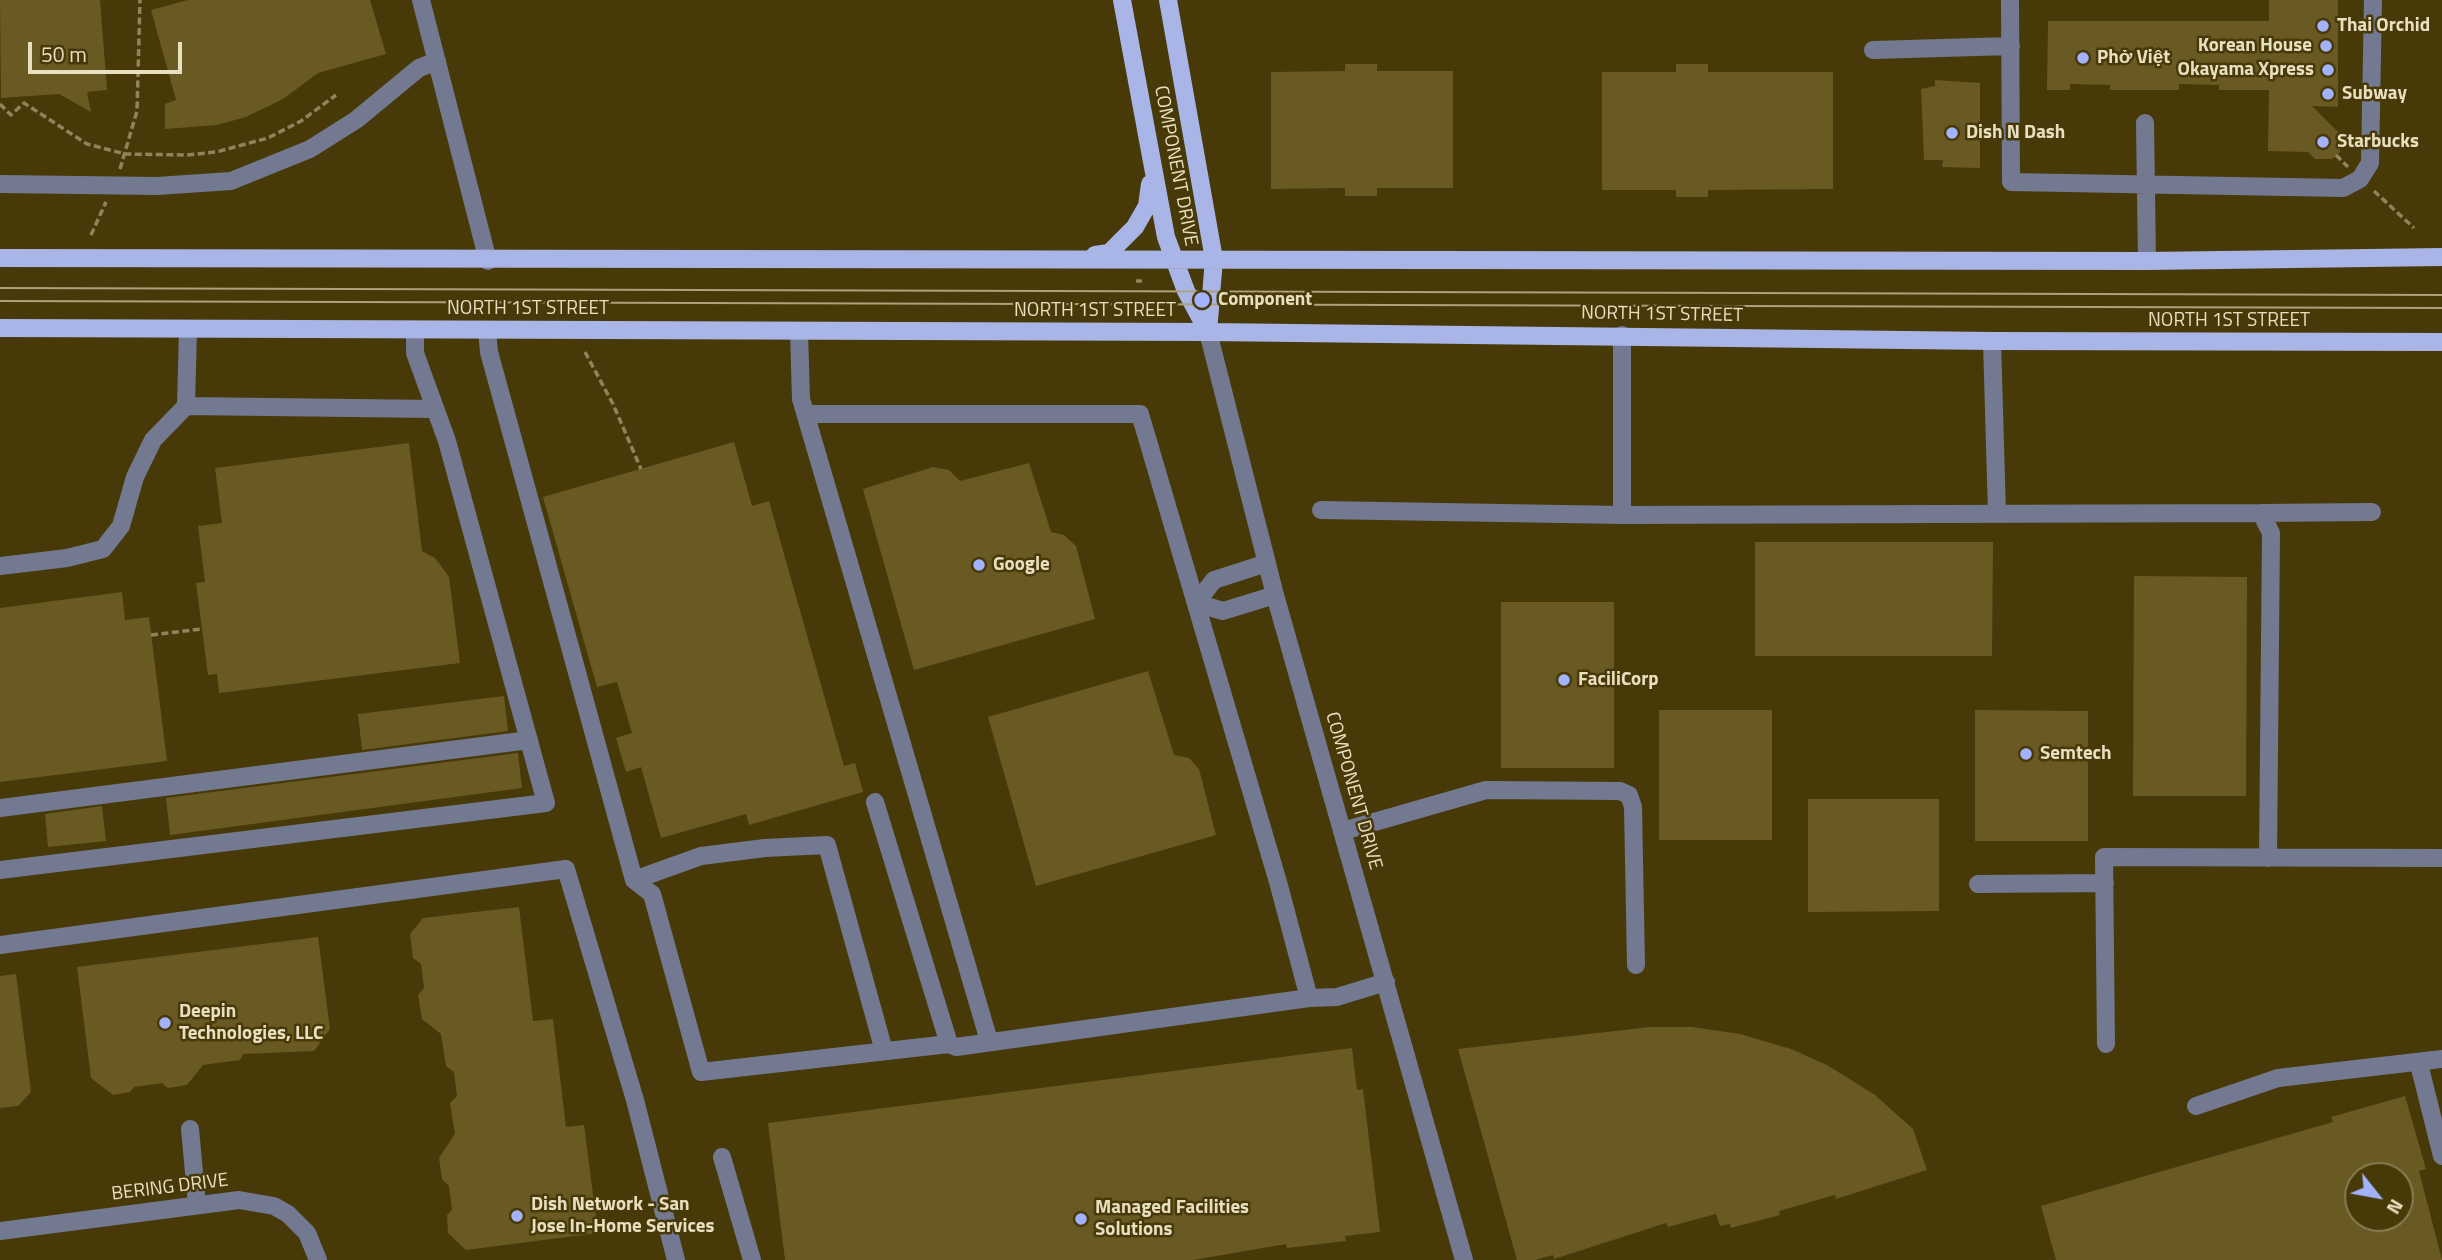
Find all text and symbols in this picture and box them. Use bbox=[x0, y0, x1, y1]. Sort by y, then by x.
place label: Thai Orchid bbox=[2337, 15, 2430, 37]
marker: Thai Orchid bbox=[2315, 18, 2331, 34]
scale bar bbox=[32, 28, 186, 72]
place label: Korean House bbox=[2198, 35, 2312, 57]
text: 50 m bbox=[41, 38, 87, 70]
marker: Korean House bbox=[2318, 38, 2334, 54]
place label: Phở Việt bbox=[2097, 47, 2170, 69]
marker: Phở Việt bbox=[2075, 50, 2091, 66]
place label: Okayama Xpress bbox=[2178, 59, 2314, 81]
marker: Okayama Xpress bbox=[2320, 62, 2336, 78]
place label: Subway bbox=[2342, 83, 2407, 105]
street label: COMPONENT DRIVE bbox=[1148, 84, 1202, 248]
marker: Subway bbox=[2320, 86, 2336, 102]
place label: Dish N Dash bbox=[1966, 122, 2065, 144]
marker: Dish N Dash bbox=[1944, 125, 1960, 141]
place label: Starbucks bbox=[2337, 131, 2419, 153]
marker: Starbucks bbox=[2315, 134, 2331, 150]
place label: Component bbox=[1218, 289, 1312, 311]
marker: Component bbox=[1192, 290, 1212, 310]
street label: NORTH 1ST STREET bbox=[447, 298, 609, 320]
street label: NORTH 1ST STREET bbox=[1014, 300, 1176, 322]
street label: NORTH 1ST STREET bbox=[1581, 302, 1743, 328]
street label: NORTH 1ST STREET bbox=[2148, 310, 2310, 332]
place label: Google bbox=[993, 554, 1050, 576]
marker: Google bbox=[971, 557, 987, 573]
place label: FaciliCorp bbox=[1578, 669, 1659, 691]
marker: FaciliCorp bbox=[1556, 672, 1572, 688]
street label: COMPONENT DRIVE bbox=[1320, 710, 1386, 872]
place label: Semtech bbox=[2040, 743, 2112, 765]
marker: Semtech bbox=[2018, 746, 2034, 762]
place label: Deepin Technologies, LLC bbox=[179, 1001, 323, 1045]
marker: Deepin Technologies, LLC bbox=[157, 1015, 173, 1031]
north arrow bbox=[2344, 1162, 2414, 1232]
street label: BERING DRIVE bbox=[110, 1170, 230, 1206]
place label: Dish Network - San Jose In-Home Services bbox=[531, 1194, 714, 1238]
text: N bbox=[2380, 1194, 2412, 1220]
place label: Managed Facilities Solutions bbox=[1095, 1197, 1249, 1241]
marker: Dish Network - San Jose In-Home Services bbox=[509, 1208, 525, 1224]
marker: Managed Facilities Solutions bbox=[1073, 1211, 1089, 1227]

